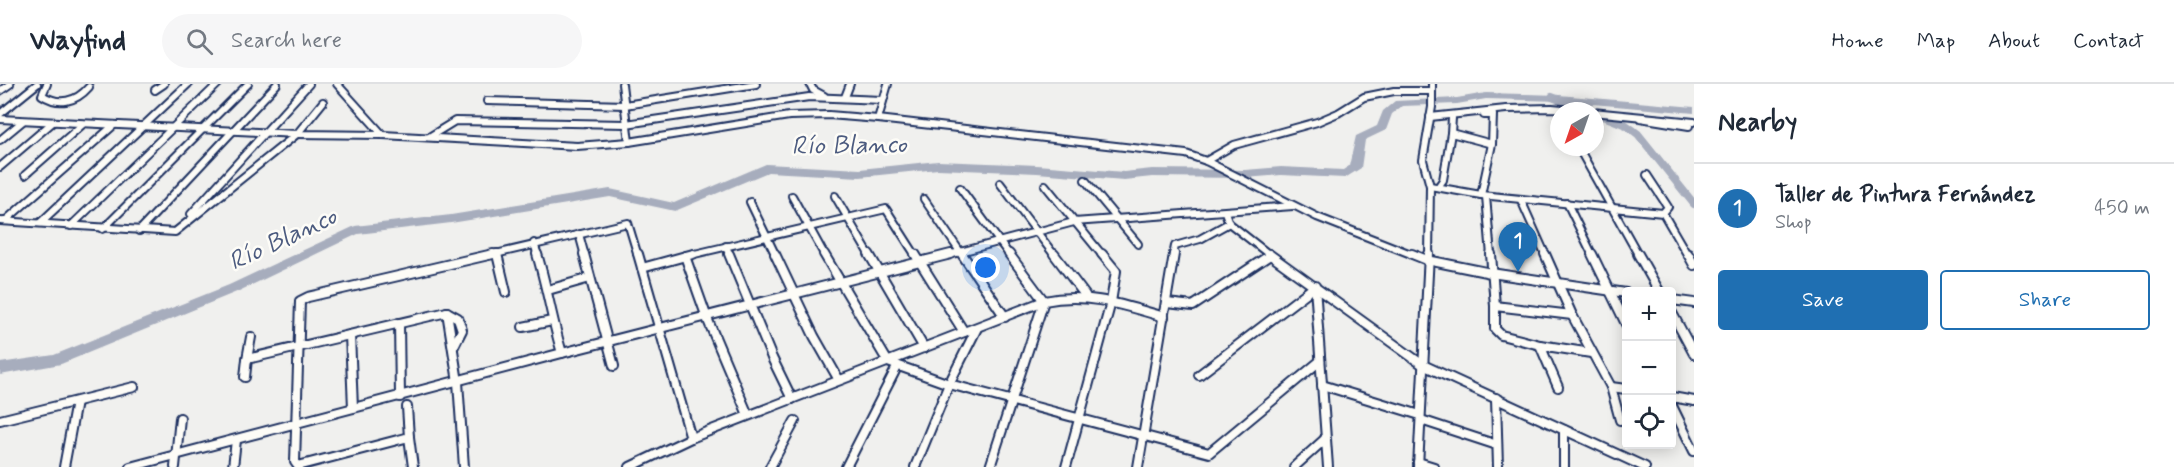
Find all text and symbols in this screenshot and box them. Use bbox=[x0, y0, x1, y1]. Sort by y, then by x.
search box bbox=[162, 14, 582, 68]
text: Wayfind bbox=[30, 23, 126, 60]
icon: search bbox=[183, 25, 216, 58]
text: Search here bbox=[231, 27, 342, 55]
text: Home bbox=[1832, 27, 1884, 55]
text: Map bbox=[1917, 27, 1955, 55]
text: About bbox=[1988, 27, 2040, 55]
text: Contact bbox=[2073, 27, 2144, 55]
north arrow bbox=[1550, 102, 1604, 156]
text: Nearby bbox=[1718, 106, 1797, 140]
water label: Río Blanco bbox=[791, 128, 908, 164]
text: Taller de Pintura Fernández bbox=[1775, 181, 2035, 209]
text: 1 bbox=[1733, 195, 1742, 222]
text: 450 m bbox=[2094, 195, 2150, 222]
water label: Río Blanco bbox=[223, 200, 343, 280]
text: Shop bbox=[1775, 209, 1812, 236]
pin: 1 bbox=[1498, 222, 1538, 272]
your location bbox=[971, 253, 1000, 282]
button: Save bbox=[1718, 270, 1928, 330]
button: Share bbox=[1940, 270, 2150, 330]
map controls bbox=[1622, 287, 1676, 449]
button: + bbox=[1622, 287, 1676, 341]
button: − bbox=[1622, 341, 1676, 395]
button: locate bbox=[1622, 395, 1676, 449]

